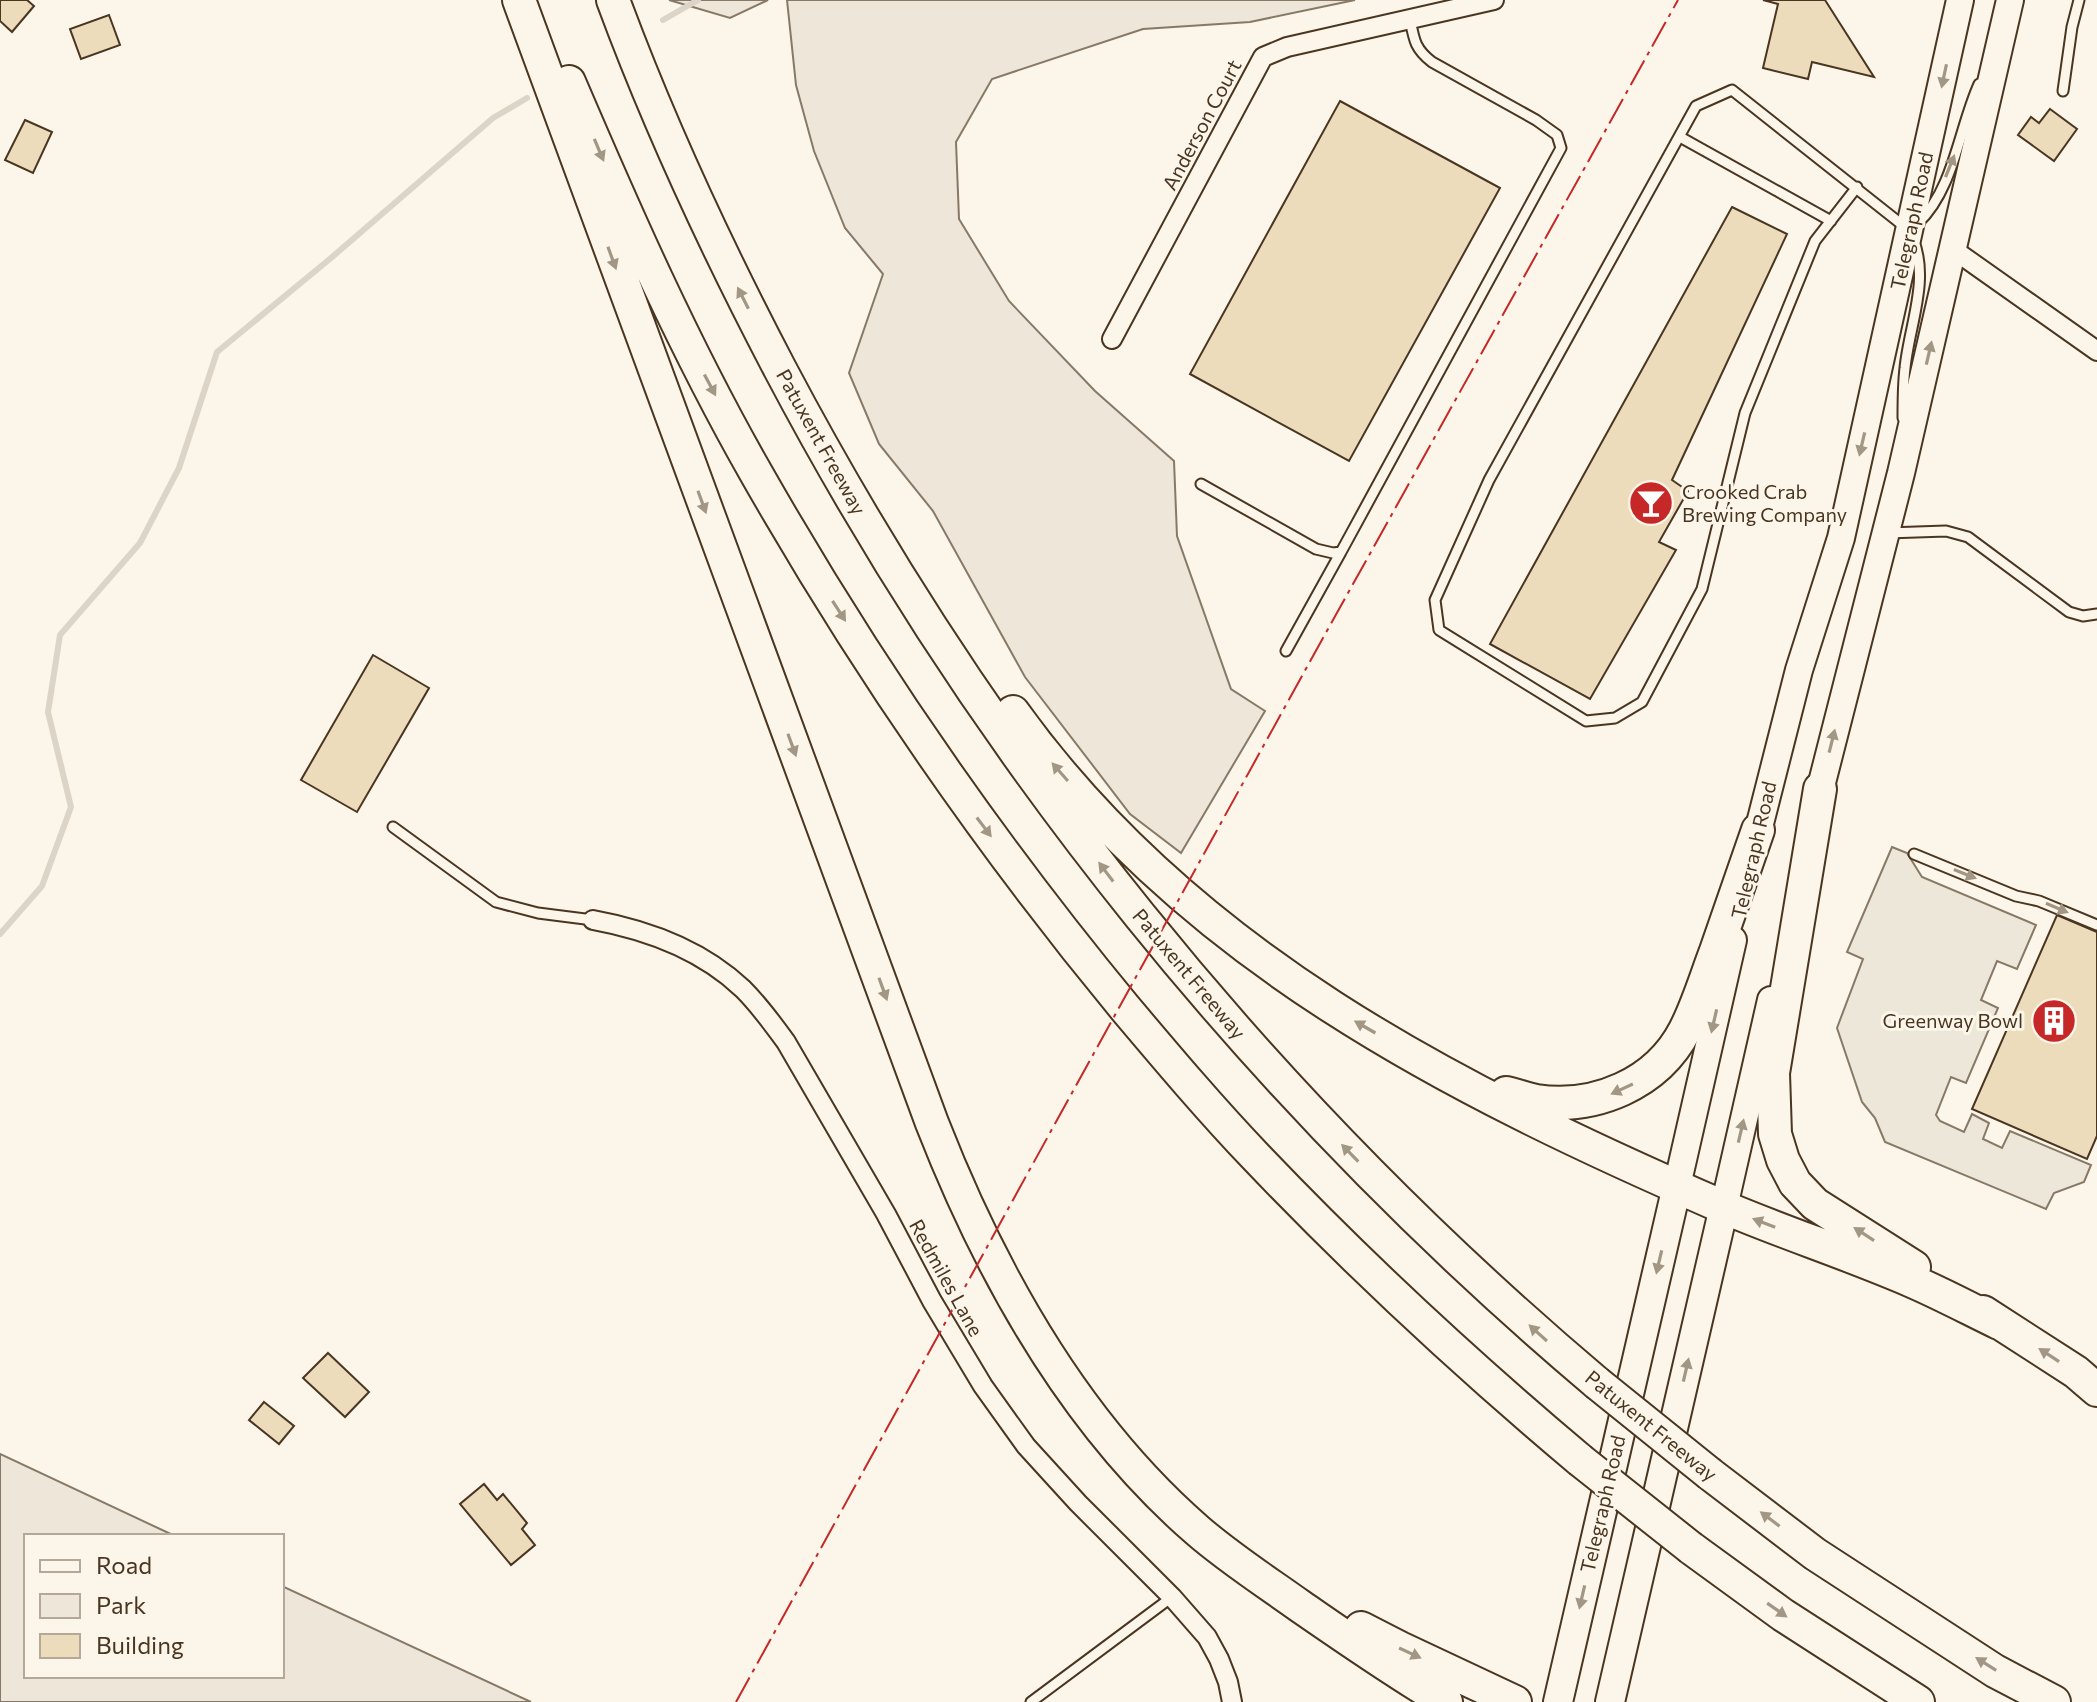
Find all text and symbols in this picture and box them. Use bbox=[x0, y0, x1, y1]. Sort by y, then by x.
street label: Anderson Court bbox=[1157, 55, 1246, 194]
one-way arrow bbox=[1937, 64, 1949, 89]
one-way arrow bbox=[592, 138, 605, 162]
street label: Telegraph Road bbox=[1885, 150, 1937, 292]
one-way arrow bbox=[1944, 154, 1957, 178]
one-way arrow bbox=[607, 246, 619, 270]
one-way arrow bbox=[736, 287, 750, 310]
one-way arrow bbox=[1923, 341, 1936, 366]
street label: Patuxent Freeway bbox=[772, 365, 872, 518]
one-way arrow bbox=[703, 374, 716, 397]
one-way arrow bbox=[1855, 432, 1868, 457]
bar icon: Crooked Crab Brewing Company bbox=[1627, 479, 1675, 527]
place label: Crooked Crab Brewing Company bbox=[1682, 479, 1847, 526]
one-way arrow bbox=[696, 490, 709, 514]
one-way arrow bbox=[831, 600, 845, 622]
one-way arrow bbox=[1827, 729, 1839, 754]
one-way arrow bbox=[787, 734, 799, 758]
one-way arrow bbox=[1052, 762, 1069, 782]
street label: Telegraph Road bbox=[1726, 779, 1781, 921]
one-way arrow bbox=[975, 816, 991, 837]
one-way arrow bbox=[1098, 862, 1114, 882]
one-way arrow bbox=[1953, 868, 1977, 881]
one-way arrow bbox=[2045, 902, 2069, 915]
street label: Patuxent Freeway bbox=[1128, 903, 1251, 1043]
one-way arrow bbox=[877, 977, 889, 1001]
building icon: Greenway Bowl bbox=[2030, 997, 2078, 1045]
place label: Greenway Bowl bbox=[1883, 1008, 2023, 1032]
one-way arrow bbox=[1707, 1009, 1720, 1034]
one-way arrow bbox=[1354, 1021, 1376, 1035]
one-way arrow bbox=[1610, 1082, 1633, 1096]
one-way arrow bbox=[1735, 1118, 1748, 1143]
one-way arrow bbox=[1341, 1144, 1360, 1163]
street label: Redmiles Lane bbox=[905, 1215, 989, 1340]
one-way arrow bbox=[1752, 1216, 1776, 1229]
one-way arrow bbox=[1853, 1227, 1875, 1242]
one-way arrow bbox=[1652, 1249, 1665, 1274]
one-way arrow bbox=[1528, 1324, 1547, 1342]
one-way arrow bbox=[2038, 1348, 2060, 1362]
one-way arrow bbox=[1680, 1358, 1693, 1383]
street label: Patuxent Freeway bbox=[1581, 1365, 1722, 1486]
street label: Telegraph Road bbox=[1575, 1433, 1630, 1575]
one-way arrow bbox=[1760, 1512, 1780, 1528]
legend bbox=[24, 1534, 284, 1678]
text: Road bbox=[96, 1550, 152, 1579]
one-way arrow bbox=[1575, 1585, 1588, 1610]
text: Park bbox=[96, 1590, 146, 1619]
one-way arrow bbox=[1766, 1602, 1788, 1618]
text: Building bbox=[96, 1630, 184, 1659]
one-way arrow bbox=[1398, 1646, 1422, 1660]
one-way arrow bbox=[1975, 1657, 1996, 1672]

